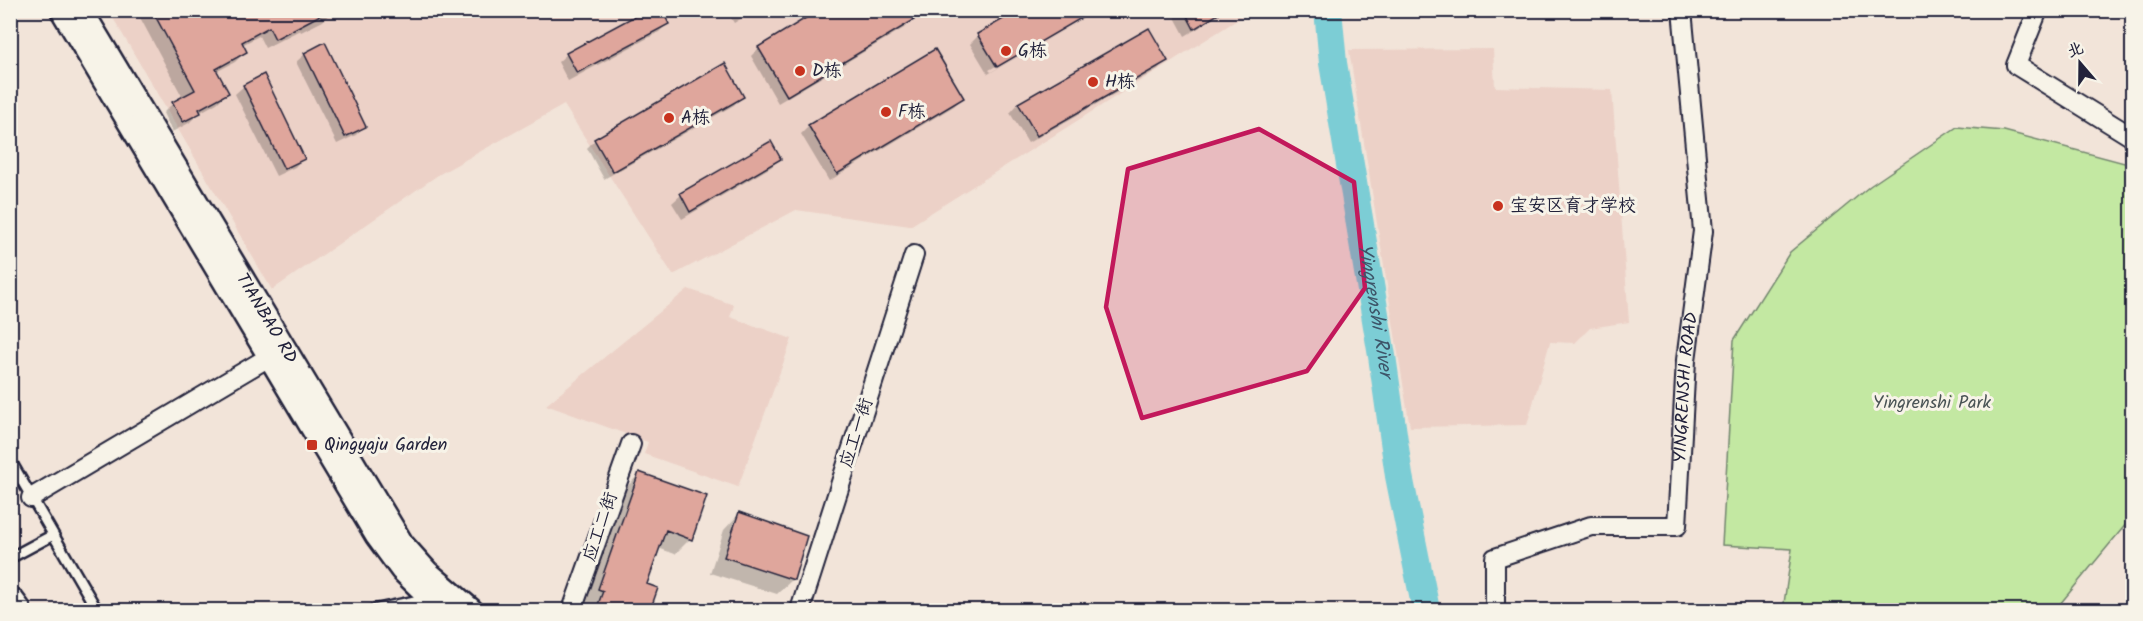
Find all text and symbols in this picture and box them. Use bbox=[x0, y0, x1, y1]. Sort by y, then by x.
north arrow bbox=[2050, 33, 2110, 93]
text: 北 bbox=[2064, 36, 2087, 65]
place label: G栋 bbox=[1018, 37, 1047, 66]
marker: G栋 bbox=[999, 44, 1013, 58]
place label: D栋 bbox=[812, 57, 842, 86]
marker: D栋 bbox=[793, 64, 807, 78]
place label: H栋 bbox=[1105, 68, 1135, 97]
marker: H栋 bbox=[1086, 75, 1100, 89]
place label: F栋 bbox=[898, 98, 925, 127]
place label: A栋 bbox=[681, 104, 710, 133]
marker: F栋 bbox=[879, 105, 893, 119]
marker: A栋 bbox=[662, 111, 676, 125]
place label: 宝安区育才学校 bbox=[1510, 192, 1636, 221]
marker: 宝安区育才学校 bbox=[1491, 199, 1505, 213]
water label: Yingrenshi River bbox=[1347, 241, 1401, 384]
street label: TIANBAO RD bbox=[228, 268, 305, 370]
street label: YINGRENSHI ROAD bbox=[1666, 310, 1707, 464]
park label: Yingrenshi Park bbox=[1873, 389, 1991, 418]
street label: 应工一街 bbox=[832, 394, 882, 472]
place label: Qingyaju Garden bbox=[324, 431, 447, 460]
marker: Qingyaju Garden bbox=[305, 438, 319, 452]
street label: 应工二街 bbox=[576, 488, 626, 566]

